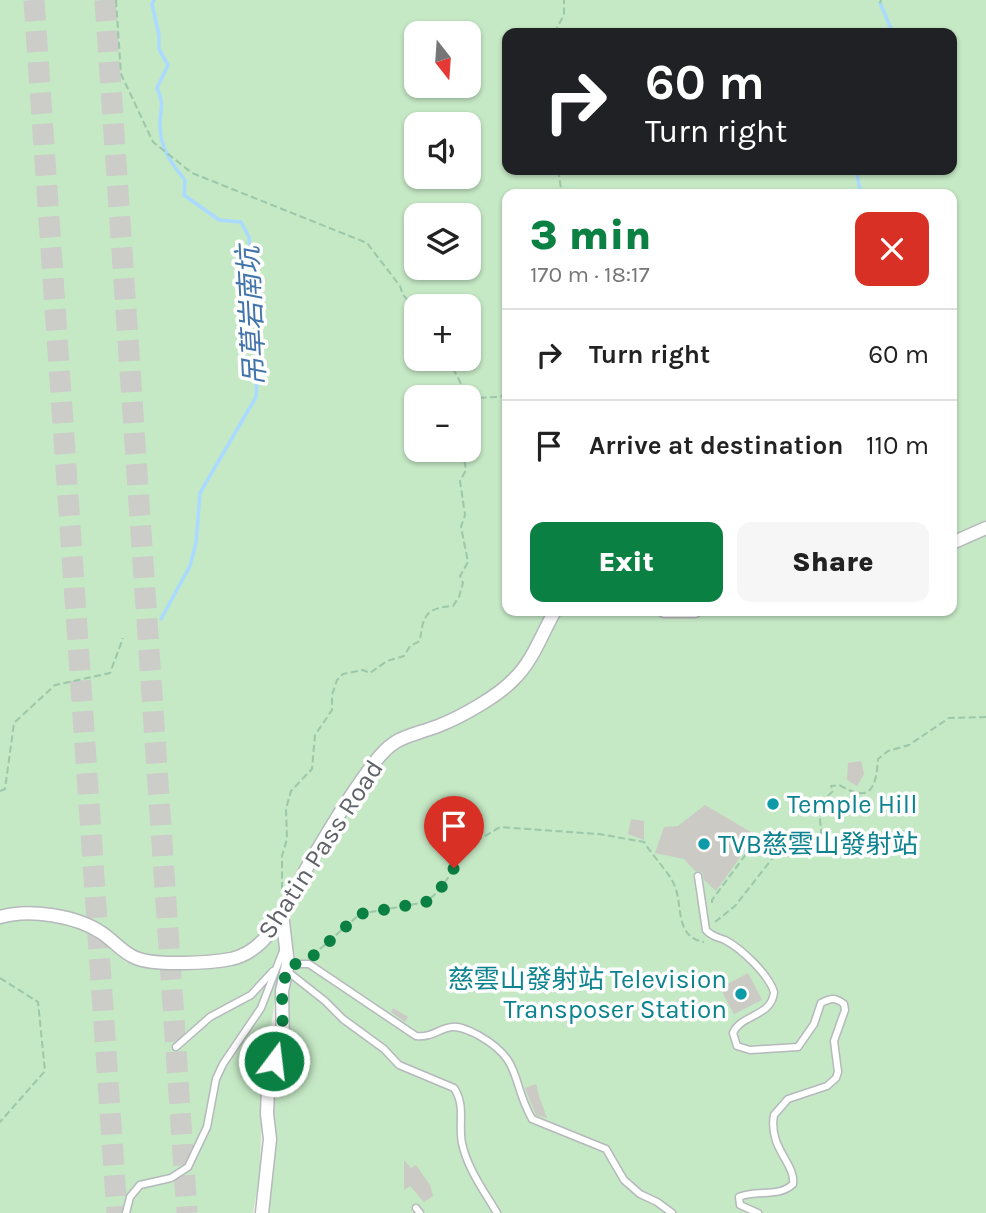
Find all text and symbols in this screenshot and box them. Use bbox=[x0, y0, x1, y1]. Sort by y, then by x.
north arrow bbox=[404, 21, 481, 98]
map controls bbox=[404, 21, 481, 462]
text: 60 m bbox=[645, 54, 765, 111]
icon: right bbox=[530, 56, 621, 147]
button: sound bbox=[404, 112, 481, 189]
text: Turn right bbox=[645, 113, 787, 150]
button: layers bbox=[404, 203, 481, 280]
text: 3 min bbox=[530, 210, 651, 260]
button: close bbox=[855, 212, 929, 286]
water label: 吊草岩南坑 bbox=[231, 241, 272, 387]
text: 170 m · 18:17 bbox=[530, 261, 650, 288]
button: + bbox=[404, 294, 481, 371]
icon: right bbox=[530, 336, 568, 374]
text: Turn right bbox=[589, 339, 710, 370]
text: 60 m bbox=[868, 339, 929, 370]
button: − bbox=[404, 385, 481, 462]
icon: arrive bbox=[530, 427, 568, 465]
text: Arrive at destination bbox=[589, 430, 843, 461]
text: 110 m bbox=[866, 430, 929, 461]
button: Exit bbox=[530, 522, 723, 602]
button: Share bbox=[737, 522, 929, 602]
street label: Shatin Pass Road bbox=[251, 754, 390, 945]
place label: Temple Hill bbox=[787, 789, 917, 820]
pin bbox=[424, 796, 484, 868]
marker: Temple Hill bbox=[765, 796, 781, 812]
icon: arrive bbox=[435, 807, 473, 845]
place label: TVB慈雲山發射站 bbox=[718, 829, 918, 860]
marker: TVB慈雲山發射站 bbox=[696, 836, 712, 852]
place label: 慈雲山發射站 Television Transposer Station bbox=[448, 964, 727, 1025]
marker: 慈雲山發射站 Television Transposer Station bbox=[733, 986, 749, 1002]
position arrow bbox=[237, 1024, 311, 1098]

